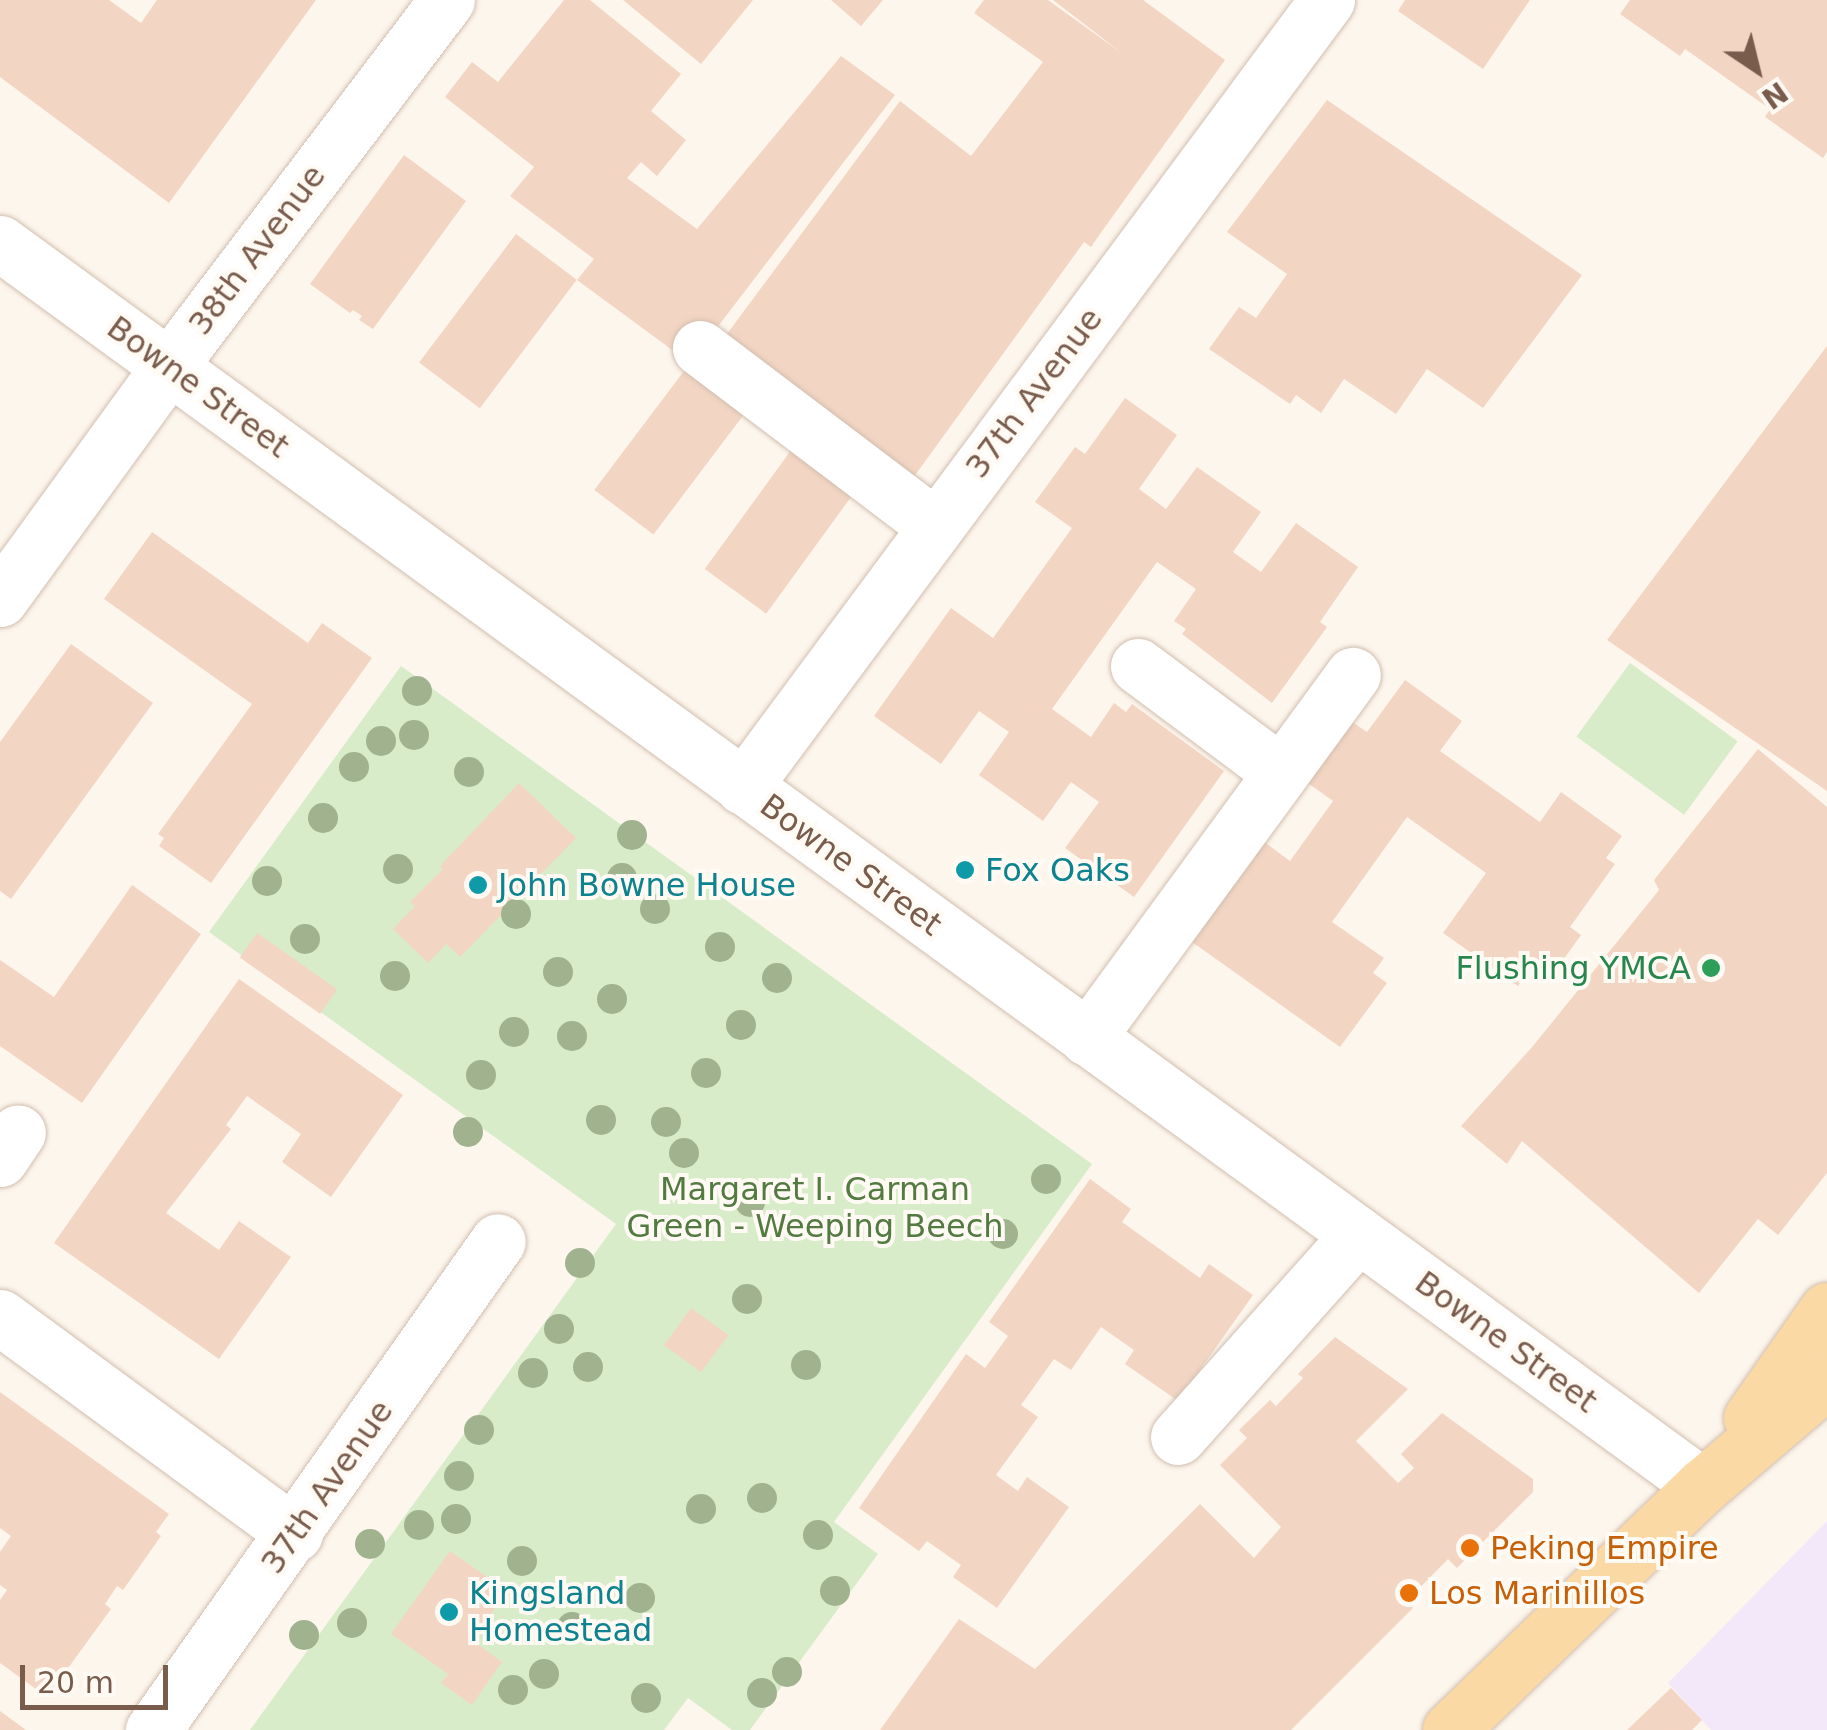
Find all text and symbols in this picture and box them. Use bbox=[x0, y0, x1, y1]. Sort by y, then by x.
north arrow bbox=[1707, 20, 1807, 120]
text: N bbox=[1755, 75, 1794, 115]
street label: 38th Avenue bbox=[181, 158, 333, 342]
street label: 37th Avenue bbox=[958, 301, 1110, 485]
street label: Bowne Street bbox=[100, 308, 296, 466]
street label: Bowne Street bbox=[753, 786, 949, 944]
place label: Fox Oaks bbox=[985, 851, 1130, 889]
marker: Fox Oaks bbox=[954, 859, 976, 881]
place label: John Bowne House bbox=[498, 866, 796, 904]
marker: John Bowne House bbox=[467, 874, 489, 896]
place label: Flushing YMCA bbox=[1455, 949, 1691, 987]
marker: Flushing YMCA bbox=[1700, 957, 1722, 979]
park label: Margaret I. Carman Green - Weeping Beech bbox=[626, 1171, 1004, 1246]
street label: Bowne Street bbox=[1408, 1263, 1604, 1421]
street label: 37th Avenue bbox=[253, 1393, 401, 1581]
place label: Peking Empire bbox=[1490, 1529, 1719, 1567]
marker: Peking Empire bbox=[1459, 1537, 1481, 1559]
place label: Los Marinillos bbox=[1429, 1574, 1645, 1612]
place label: Kingsland Homestead bbox=[469, 1575, 652, 1650]
marker: Los Marinillos bbox=[1398, 1582, 1420, 1604]
marker: Kingsland Homestead bbox=[438, 1601, 460, 1623]
scale bar bbox=[25, 1645, 172, 1707]
text: 20 m bbox=[37, 1665, 114, 1700]

